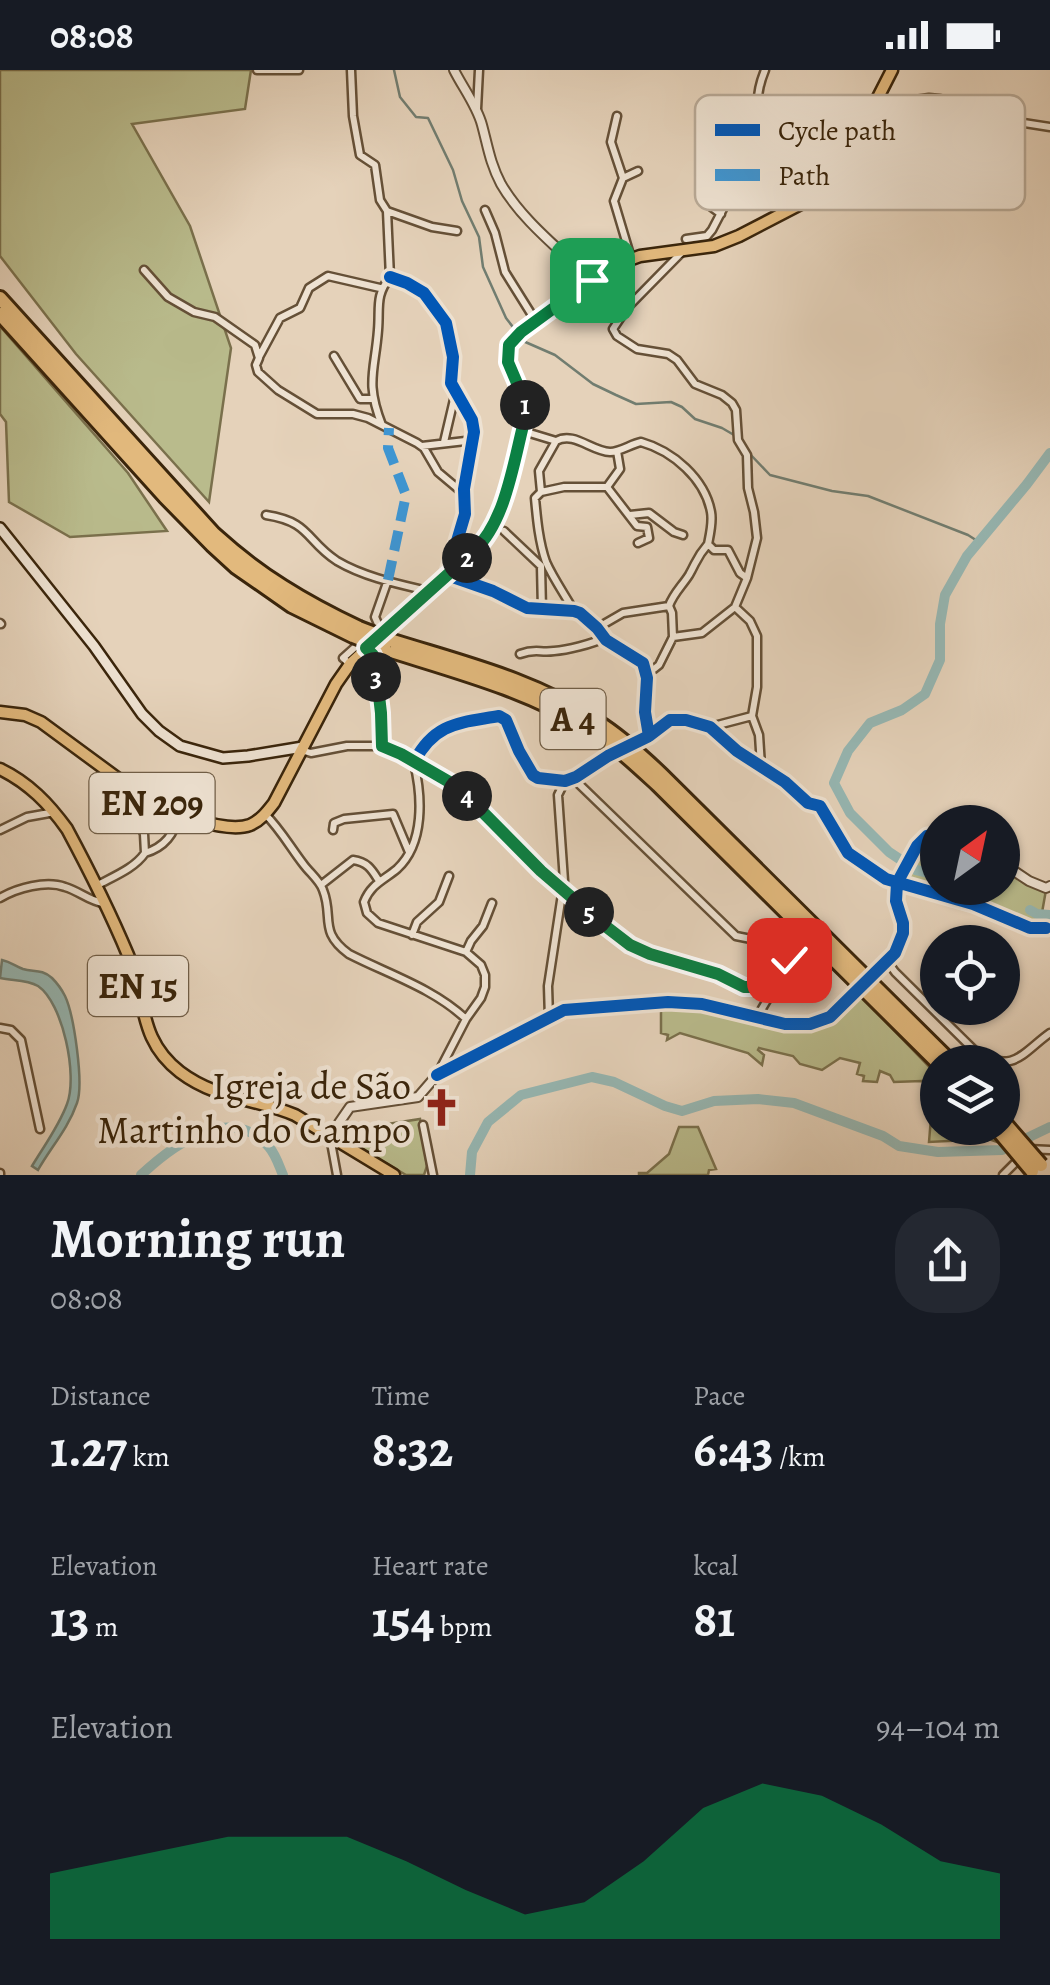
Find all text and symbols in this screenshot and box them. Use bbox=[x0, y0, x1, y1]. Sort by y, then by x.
text: 08:08 bbox=[50, 9, 134, 61]
legend bbox=[695, 95, 1025, 210]
text: Cycle path bbox=[778, 112, 896, 150]
text: Path bbox=[778, 157, 830, 195]
pin bbox=[550, 238, 635, 323]
icon: arrive bbox=[565, 253, 620, 308]
pin: 1 bbox=[500, 380, 550, 430]
text: 1 bbox=[520, 386, 530, 424]
pin: 2 bbox=[442, 533, 492, 583]
text: 2 bbox=[460, 539, 474, 577]
pin: 3 bbox=[351, 652, 401, 702]
text: 3 bbox=[370, 658, 382, 696]
road number: A 4 bbox=[540, 689, 606, 749]
pin: 4 bbox=[442, 771, 492, 821]
road number: EN 209 bbox=[90, 773, 214, 833]
text: 4 bbox=[460, 777, 474, 815]
north arrow bbox=[920, 805, 1020, 905]
map controls bbox=[920, 805, 1020, 1145]
pin: 5 bbox=[564, 887, 614, 937]
text: 5 bbox=[583, 893, 595, 931]
pin bbox=[747, 918, 832, 1003]
button: locate bbox=[920, 925, 1020, 1025]
icon: check bbox=[762, 933, 817, 988]
road number: EN 15 bbox=[88, 956, 188, 1016]
button: layers bbox=[920, 1045, 1020, 1145]
place label: Igreja de São Martinho do Campo bbox=[97, 1060, 411, 1156]
church icon: Igreja de São Martinho do Campo bbox=[420, 1087, 462, 1129]
text: Morning run bbox=[50, 1201, 345, 1276]
button: share bbox=[895, 1208, 1000, 1313]
text: 08:08 bbox=[50, 1276, 123, 1320]
text: Distance bbox=[50, 1377, 150, 1415]
text: Time bbox=[372, 1377, 430, 1415]
text: Pace bbox=[693, 1377, 745, 1415]
text: 1.27 bbox=[50, 1415, 127, 1483]
text: 8:32 bbox=[372, 1415, 453, 1483]
text: 6:43 bbox=[693, 1415, 774, 1483]
text: km bbox=[127, 1438, 170, 1476]
text: /km bbox=[774, 1438, 826, 1476]
text: Elevation bbox=[50, 1547, 157, 1585]
text: Heart rate bbox=[372, 1547, 489, 1585]
text: kcal bbox=[693, 1547, 738, 1585]
text: 13 bbox=[50, 1585, 89, 1653]
text: 154 bbox=[372, 1585, 434, 1653]
text: 81 bbox=[693, 1585, 735, 1653]
text: m bbox=[89, 1608, 118, 1646]
text: bpm bbox=[434, 1608, 492, 1646]
text: Elevation bbox=[50, 1705, 173, 1749]
text: 94–104 m bbox=[876, 1705, 1000, 1749]

